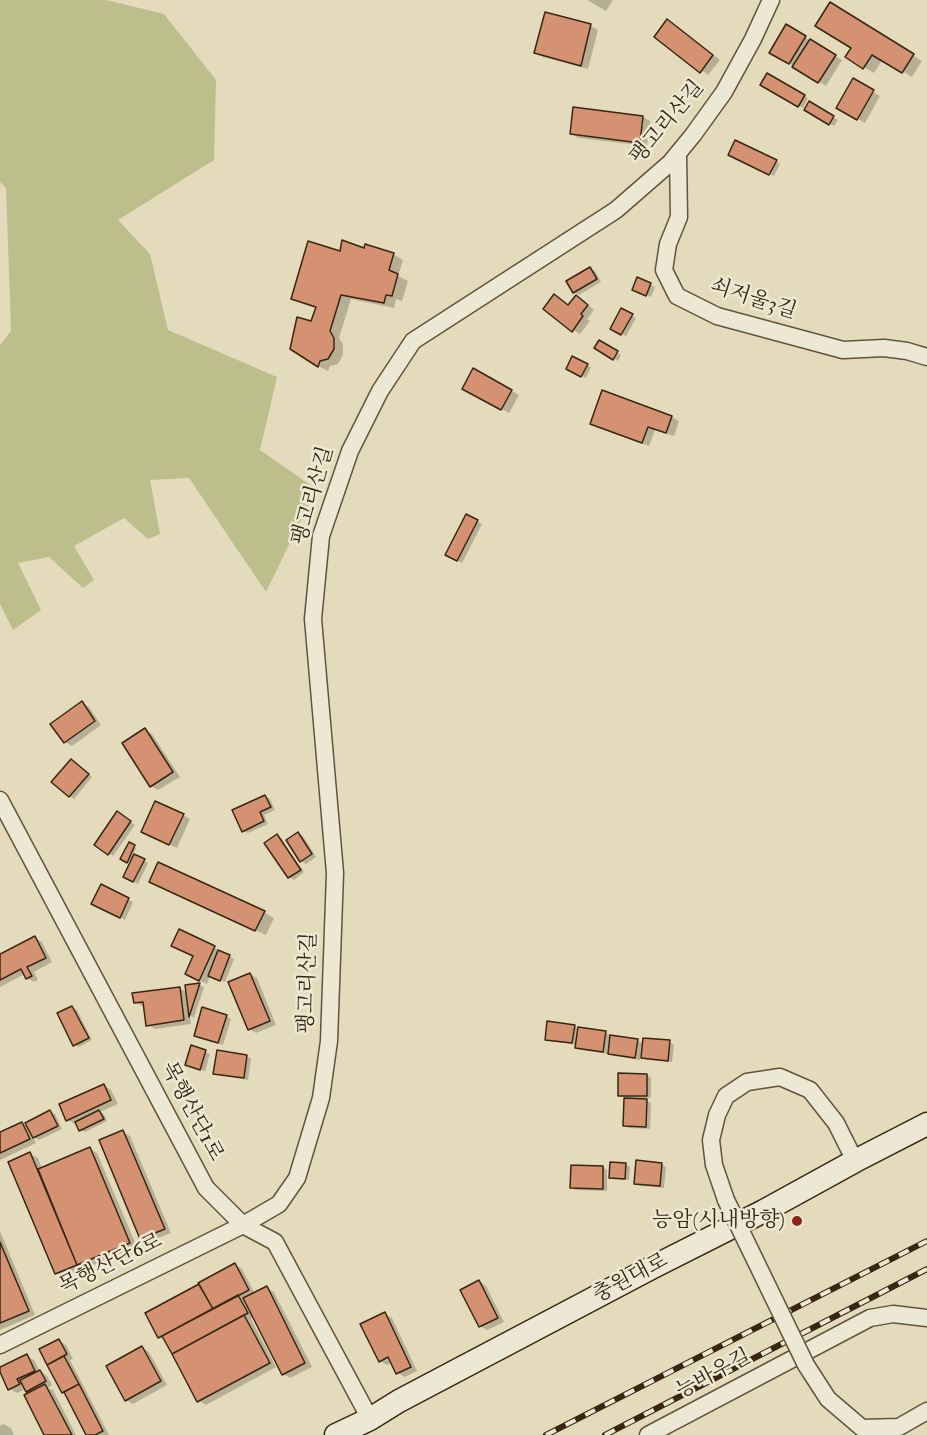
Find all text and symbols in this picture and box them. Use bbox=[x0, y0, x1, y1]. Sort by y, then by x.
street label: 팽고리산길 bbox=[626, 76, 710, 170]
street label: 쇠저울3길 bbox=[707, 274, 799, 326]
street label: 팽고리산길 bbox=[288, 444, 340, 548]
street label: 팽고리산길 bbox=[295, 932, 323, 1034]
street label: 목행산단1로 bbox=[154, 1058, 228, 1166]
place label: 능암(시내방향) bbox=[652, 1208, 785, 1234]
marker: 능암(시내방향) bbox=[790, 1214, 804, 1228]
street label: 목행산단6로 bbox=[55, 1229, 167, 1301]
street label: 충원대로 bbox=[589, 1249, 673, 1309]
street label: 능바우길 bbox=[672, 1345, 756, 1405]

